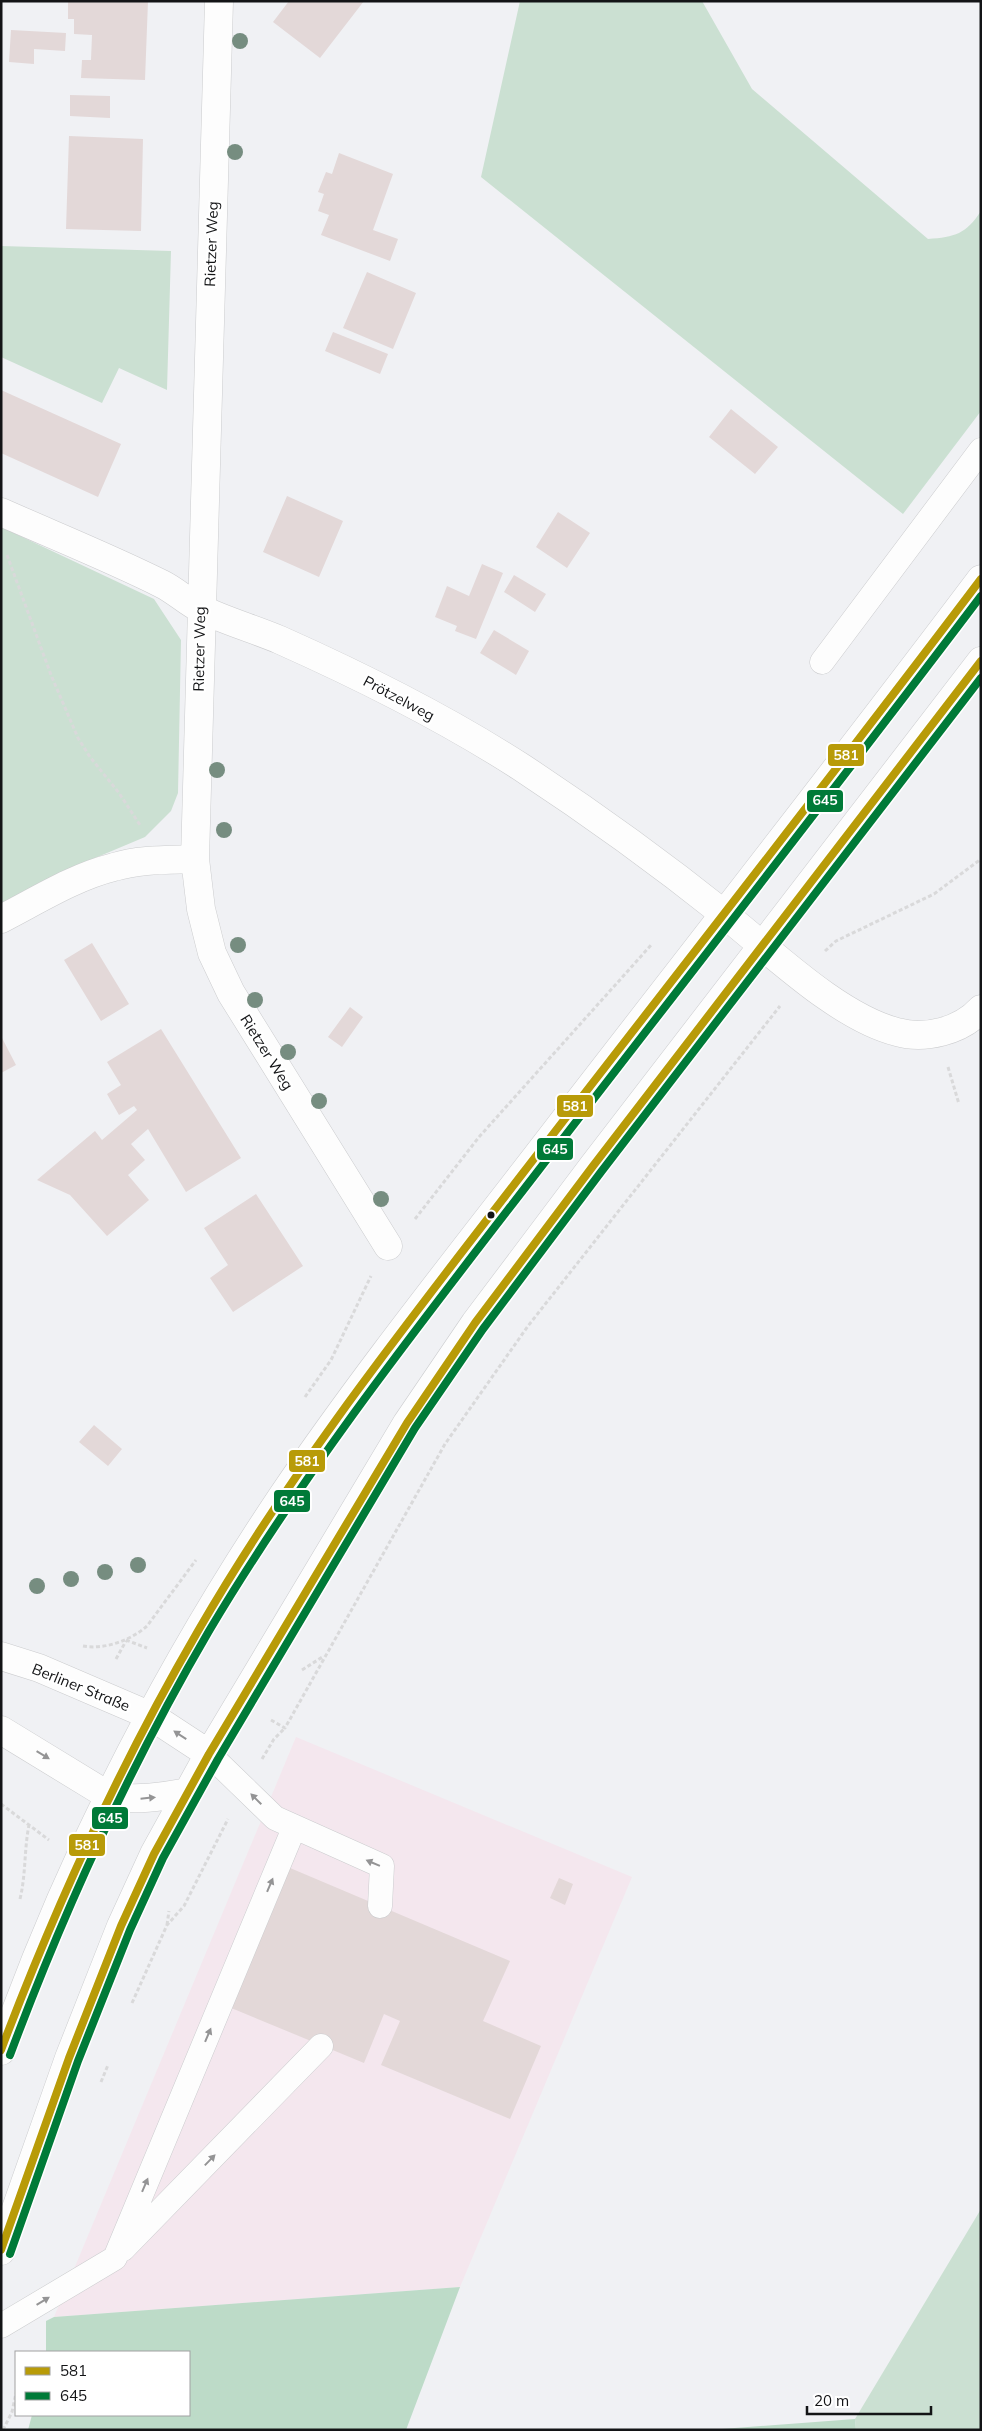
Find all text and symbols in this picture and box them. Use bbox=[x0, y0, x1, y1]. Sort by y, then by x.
street label: Rietzer Weg bbox=[200, 201, 222, 287]
street label: Rietzer Weg bbox=[189, 606, 209, 692]
street label: Prötzelweg bbox=[360, 671, 438, 725]
line badge: 581 bbox=[827, 743, 865, 767]
text: 581 bbox=[833, 746, 859, 764]
line badge: 645 bbox=[806, 789, 844, 813]
text: 645 bbox=[812, 791, 838, 809]
street label: Rietzer Weg bbox=[236, 1011, 298, 1093]
line badge: 581 bbox=[556, 1094, 594, 1118]
text: 581 bbox=[562, 1097, 588, 1115]
line badge: 645 bbox=[536, 1137, 574, 1161]
text: 645 bbox=[542, 1140, 568, 1158]
unlabelled marker bbox=[486, 1210, 496, 1220]
line badge: 581 bbox=[288, 1449, 326, 1473]
text: 581 bbox=[294, 1452, 320, 1470]
line badge: 645 bbox=[273, 1489, 311, 1513]
text: 645 bbox=[279, 1492, 305, 1510]
street label: Berliner Straße bbox=[29, 1659, 133, 1715]
one-way arrow bbox=[173, 1730, 186, 1740]
one-way arrow bbox=[36, 1751, 49, 1760]
one-way arrow bbox=[250, 1793, 262, 1805]
one-way arrow bbox=[140, 1794, 156, 1802]
line badge: 645 bbox=[91, 1806, 129, 1830]
text: 645 bbox=[97, 1809, 123, 1827]
line badge: 581 bbox=[68, 1833, 106, 1857]
text: 581 bbox=[74, 1836, 100, 1854]
one-way arrow bbox=[366, 1858, 380, 1866]
one-way arrow bbox=[266, 1877, 274, 1892]
one-way arrow bbox=[204, 2028, 212, 2042]
one-way arrow bbox=[204, 2154, 216, 2166]
one-way arrow bbox=[141, 2177, 149, 2192]
one-way arrow bbox=[37, 2297, 50, 2306]
legend bbox=[15, 2351, 190, 2416]
text: 581 bbox=[60, 2361, 87, 2380]
scale bar bbox=[807, 2384, 931, 2416]
text: 645 bbox=[60, 2386, 87, 2405]
text: 20 m bbox=[814, 2391, 849, 2410]

